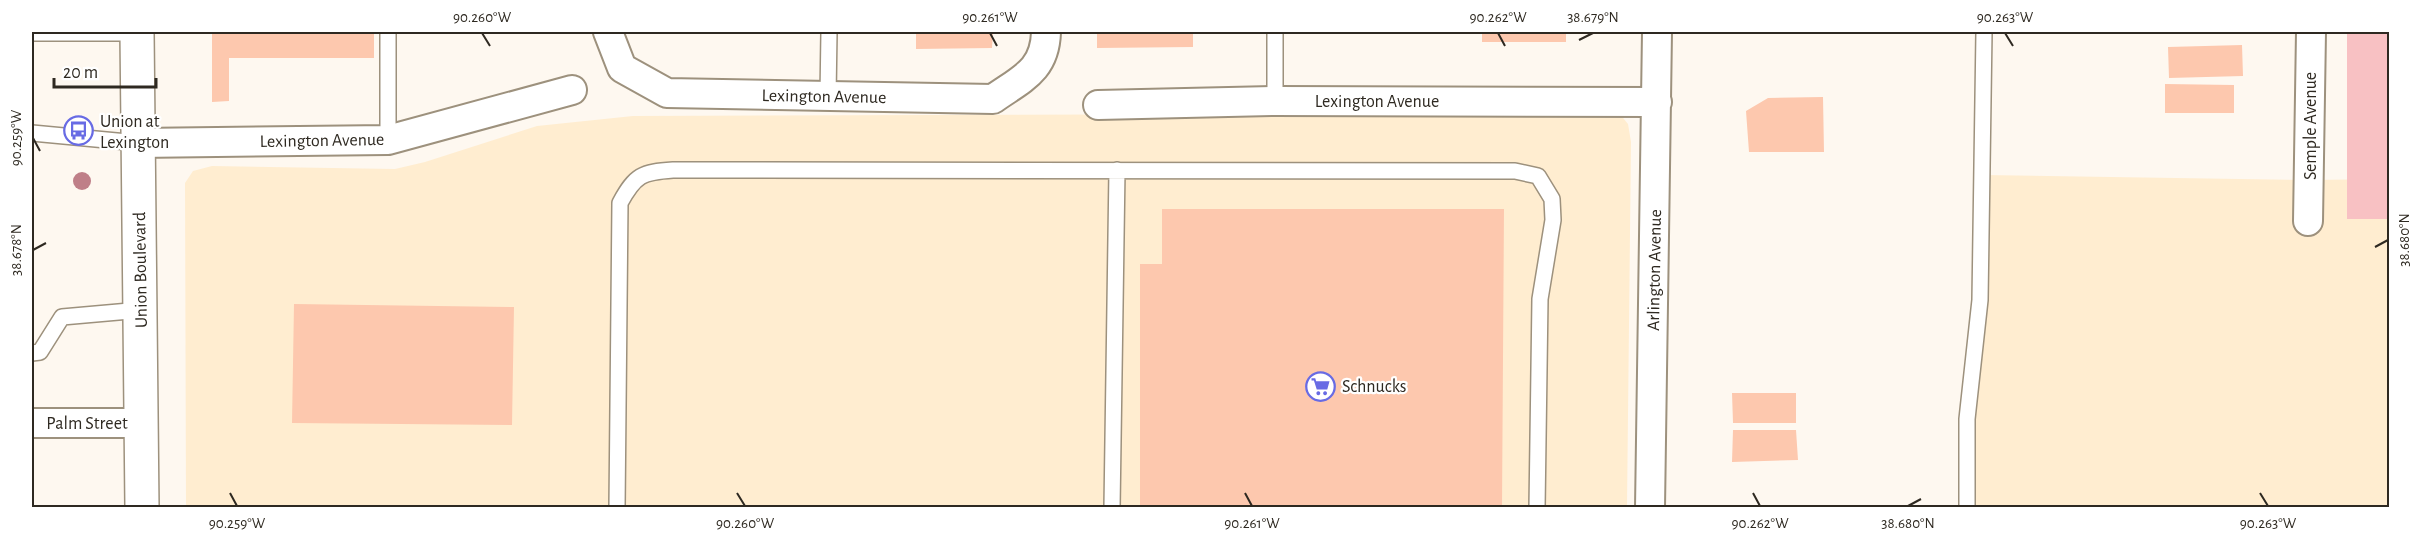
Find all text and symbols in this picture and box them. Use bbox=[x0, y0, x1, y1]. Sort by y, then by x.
text: 90.260°W bbox=[453, 10, 512, 25]
text: 90.261°W bbox=[962, 10, 1018, 25]
text: 90.262°W bbox=[1469, 10, 1527, 25]
text: 38.679°N bbox=[1567, 10, 1619, 25]
text: 90.263°W bbox=[1977, 10, 2034, 25]
scale bar bbox=[54, 51, 156, 89]
text: 20 m bbox=[63, 64, 98, 82]
street label: Semple Avenue bbox=[2302, 72, 2320, 180]
street label: Lexington Avenue bbox=[762, 87, 886, 107]
street label: Lexington Avenue bbox=[1315, 93, 1439, 111]
text: 90.259°W bbox=[9, 109, 24, 166]
place label: Union at Lexington bbox=[100, 113, 169, 152]
bus stop icon: Union at Lexington bbox=[63, 115, 95, 147]
street label: Lexington Avenue bbox=[260, 131, 384, 151]
street label: Arlington Avenue bbox=[1645, 209, 1665, 331]
street label: Union Boulevard bbox=[131, 212, 151, 328]
text: 38.680°N bbox=[2397, 213, 2412, 267]
text: 38.678°N bbox=[9, 224, 24, 276]
supermarket icon: Schnucks bbox=[1305, 370, 1337, 402]
place label: Schnucks bbox=[1342, 378, 1407, 396]
street label: Palm Street bbox=[46, 415, 128, 433]
text: 90.259°W bbox=[209, 516, 266, 531]
text: 90.260°W bbox=[716, 516, 775, 531]
text: 90.261°W bbox=[1224, 516, 1280, 531]
text: 90.262°W bbox=[1731, 516, 1789, 531]
text: 38.680°N bbox=[1881, 516, 1935, 531]
text: 90.263°W bbox=[2240, 516, 2297, 531]

